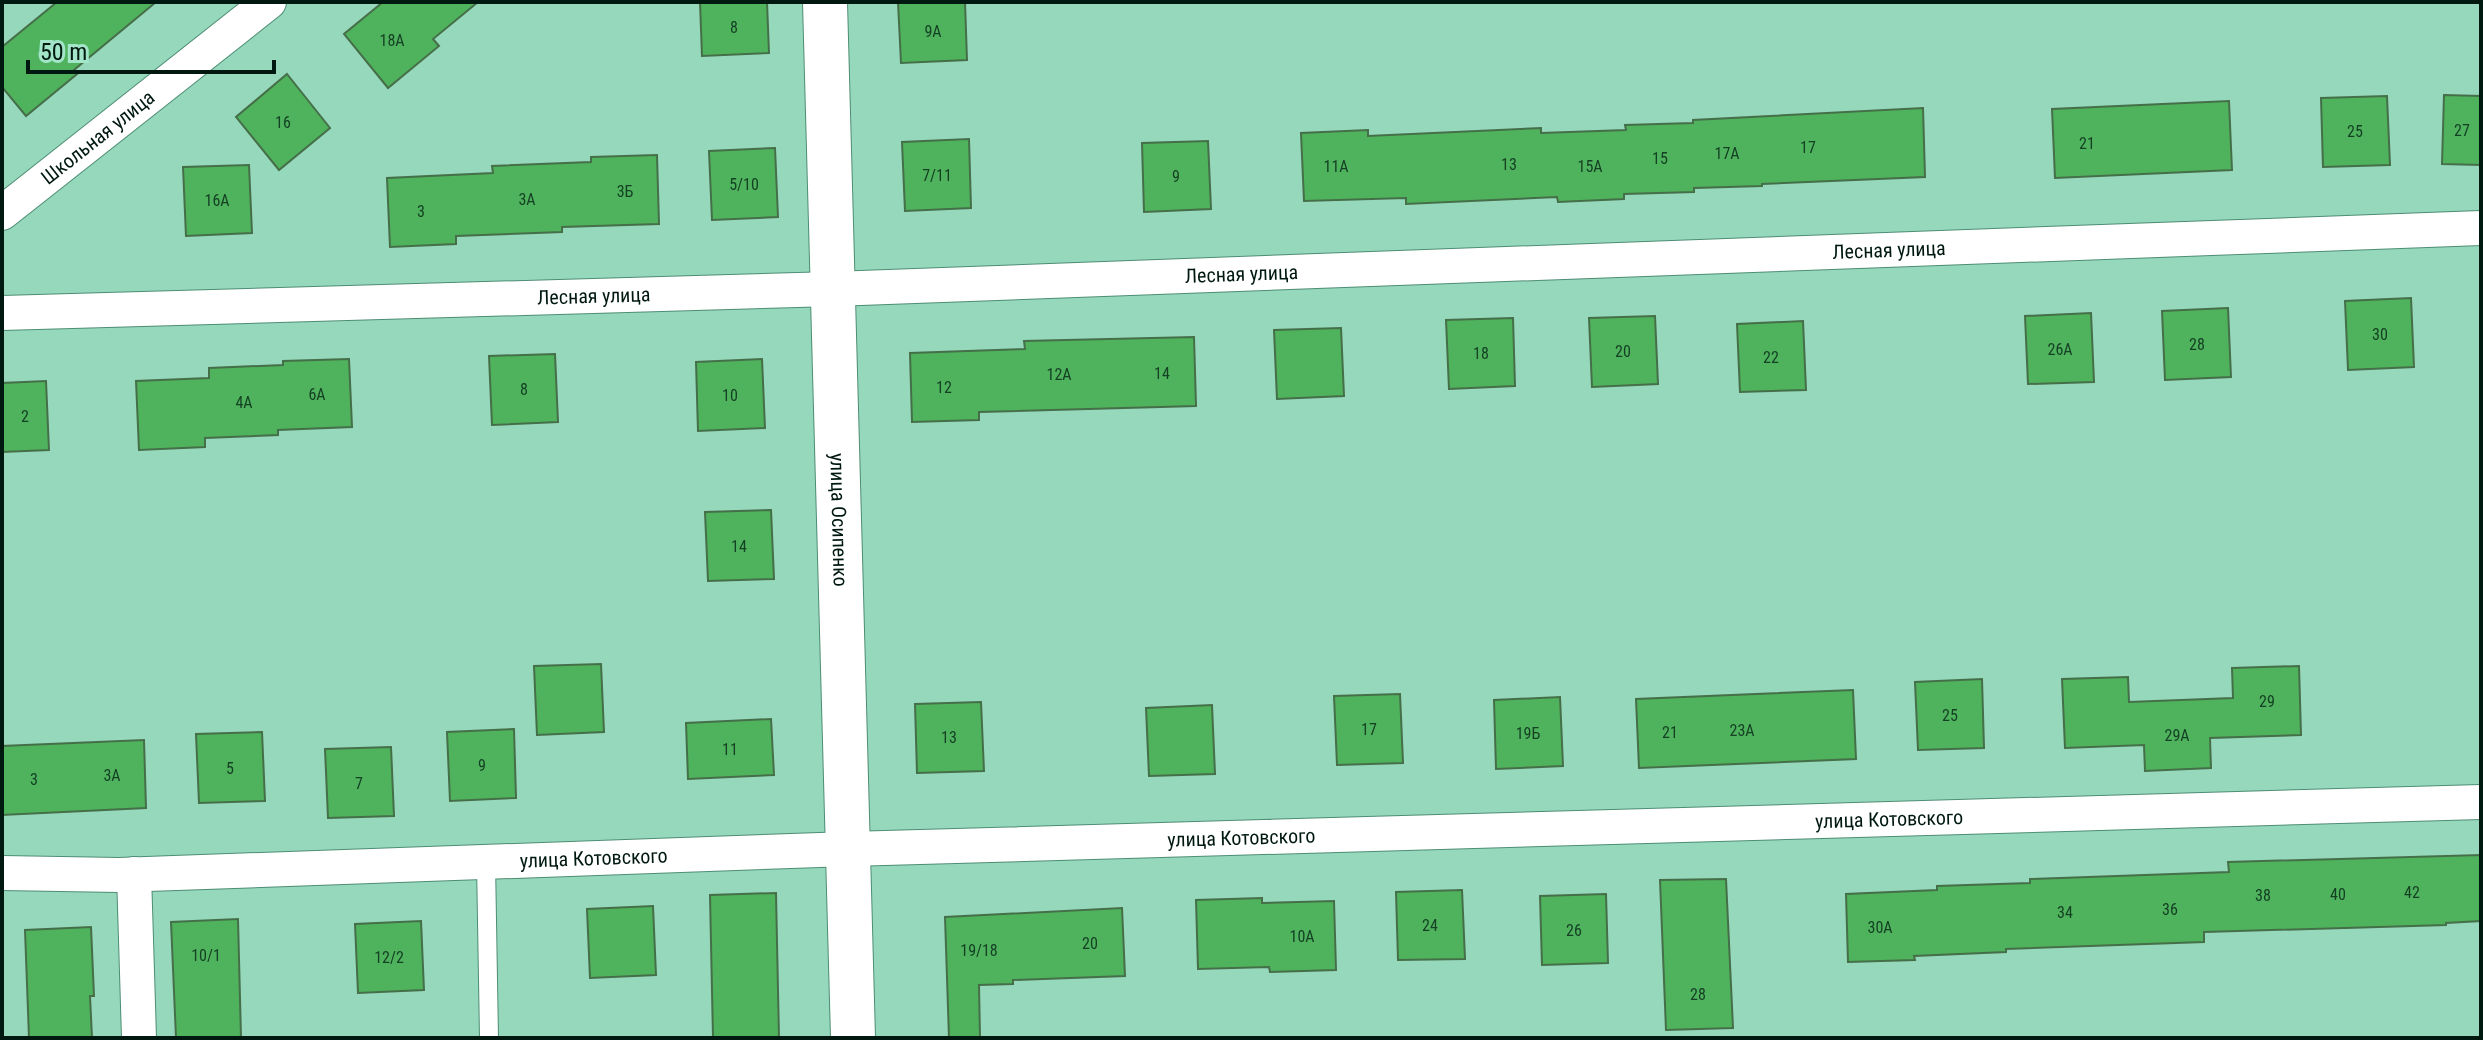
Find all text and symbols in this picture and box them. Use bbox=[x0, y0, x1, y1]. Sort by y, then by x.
house number: 8 bbox=[730, 18, 738, 37]
house number: 9А bbox=[924, 22, 942, 41]
scale bar bbox=[28, 24, 274, 74]
house number: 18А bbox=[379, 31, 405, 50]
text: 50 m bbox=[40, 38, 87, 66]
street label: Школьная улица bbox=[36, 85, 159, 190]
house number: 16 bbox=[275, 113, 291, 132]
house number: 27 bbox=[2454, 121, 2470, 140]
house number: 25 bbox=[2347, 122, 2363, 141]
house number: 21 bbox=[2079, 134, 2095, 153]
house number: 17 bbox=[1800, 138, 1816, 157]
house number: 17А bbox=[1714, 144, 1740, 163]
house number: 15 bbox=[1652, 149, 1668, 168]
house number: 13 bbox=[1501, 155, 1517, 174]
house number: 11А bbox=[1323, 157, 1349, 176]
house number: 15А bbox=[1577, 157, 1603, 176]
house number: 7/11 bbox=[922, 166, 952, 185]
house number: 9 bbox=[1172, 167, 1180, 186]
house number: 5/10 bbox=[729, 175, 759, 194]
house number: 3Б bbox=[617, 182, 634, 201]
house number: 3А bbox=[518, 190, 536, 209]
house number: 16А bbox=[204, 191, 230, 210]
house number: 3 bbox=[417, 202, 425, 221]
street label: Лесная улица bbox=[1832, 236, 1946, 264]
street label: Лесная улица bbox=[1184, 260, 1298, 288]
street label: Лесная улица bbox=[537, 282, 651, 310]
house number: 30 bbox=[2372, 325, 2388, 344]
house number: 28 bbox=[2189, 335, 2205, 354]
house number: 26А bbox=[2047, 340, 2073, 359]
house number: 20 bbox=[1615, 342, 1631, 361]
house number: 18 bbox=[1473, 344, 1489, 363]
house number: 22 bbox=[1763, 348, 1779, 367]
house number: 14 bbox=[1154, 364, 1170, 383]
house number: 12А bbox=[1046, 365, 1072, 384]
house number: 12 bbox=[936, 378, 952, 397]
house number: 8 bbox=[520, 380, 528, 399]
house number: 6А bbox=[308, 385, 326, 404]
house number: 10 bbox=[722, 386, 738, 405]
house number: 4А bbox=[235, 393, 253, 412]
house number: 2 bbox=[21, 407, 29, 426]
street label: улица Осипенко bbox=[825, 453, 853, 587]
house number: 14 bbox=[731, 537, 747, 556]
house number: 29 bbox=[2259, 692, 2275, 711]
house number: 25 bbox=[1942, 706, 1958, 725]
house number: 17 bbox=[1361, 720, 1377, 739]
house number: 23А bbox=[1729, 721, 1755, 740]
house number: 21 bbox=[1662, 723, 1678, 742]
house number: 19Б bbox=[1516, 724, 1541, 743]
house number: 29А bbox=[2164, 726, 2190, 745]
house number: 13 bbox=[941, 728, 957, 747]
house number: 11 bbox=[722, 740, 738, 759]
house number: 9 bbox=[478, 756, 486, 775]
house number: 5 bbox=[226, 759, 234, 778]
house number: 3А bbox=[103, 766, 121, 785]
house number: 3 bbox=[30, 770, 38, 789]
house number: 7 bbox=[355, 774, 363, 793]
street label: улица Котовского bbox=[1815, 805, 1963, 833]
street label: улица Котовского bbox=[1167, 824, 1316, 852]
street label: улица Котовского bbox=[519, 843, 668, 873]
house number: 42 bbox=[2404, 883, 2420, 902]
house number: 40 bbox=[2330, 885, 2346, 904]
house number: 38 bbox=[2255, 886, 2271, 905]
house number: 36 bbox=[2162, 900, 2178, 919]
house number: 34 bbox=[2057, 903, 2073, 922]
house number: 24 bbox=[1422, 916, 1438, 935]
house number: 30А bbox=[1867, 918, 1893, 937]
house number: 26 bbox=[1566, 921, 1582, 940]
house number: 10А bbox=[1289, 927, 1315, 946]
house number: 20 bbox=[1082, 934, 1098, 953]
house number: 19/18 bbox=[960, 941, 998, 960]
house number: 10/1 bbox=[191, 946, 221, 965]
house number: 12/2 bbox=[374, 948, 404, 967]
house number: 28 bbox=[1690, 985, 1706, 1004]

